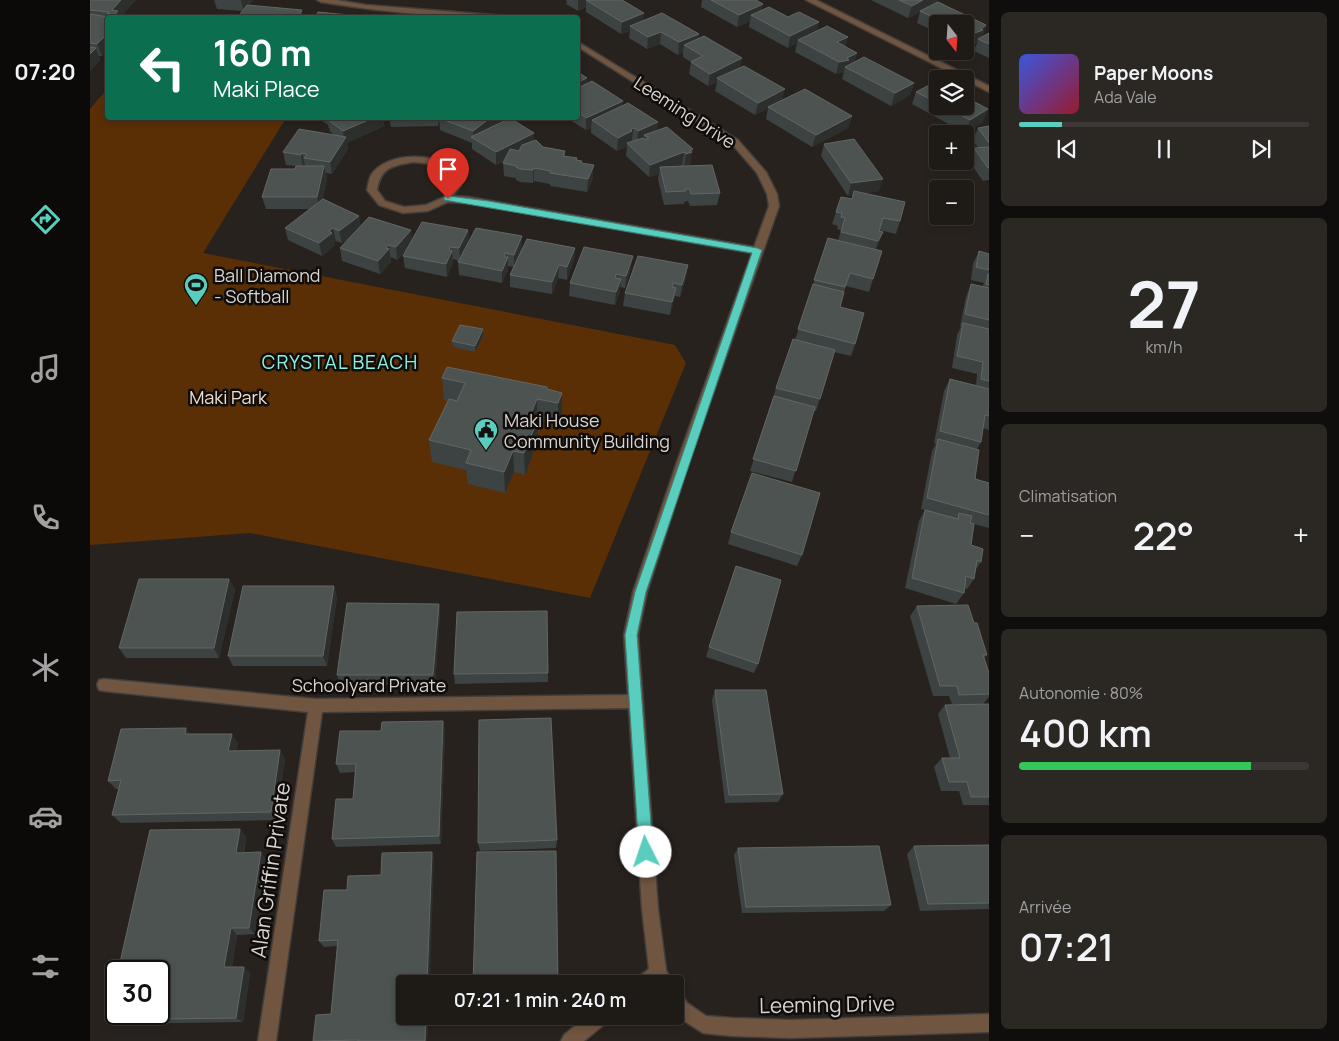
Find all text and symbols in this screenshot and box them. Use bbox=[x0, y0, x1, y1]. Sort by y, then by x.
north arrow bbox=[929, 15, 974, 60]
map controls bbox=[929, 15, 974, 225]
text: 160 m bbox=[213, 29, 312, 77]
icon: left bbox=[130, 35, 195, 100]
text: 07:20 bbox=[14, 57, 76, 87]
text: Paper Moons bbox=[1094, 60, 1213, 86]
street label: Leeming Drive bbox=[630, 70, 740, 154]
button: layers bbox=[929, 70, 974, 115]
text: Maki Place bbox=[213, 74, 320, 104]
text: Ada Vale bbox=[1094, 86, 1157, 108]
button: + bbox=[929, 125, 974, 170]
icon: previous bbox=[1053, 135, 1081, 163]
icon: pause bbox=[1150, 135, 1178, 163]
icon: next bbox=[1247, 135, 1275, 163]
pin bbox=[427, 148, 469, 199]
icon: arrive bbox=[434, 155, 462, 183]
button: − bbox=[929, 180, 974, 225]
icon: directions bbox=[28, 202, 63, 237]
text: 27 bbox=[1127, 259, 1201, 348]
place label: Ball Diamond - Softball bbox=[214, 263, 320, 308]
sports icon: Ball Diamond - Softball bbox=[183, 272, 209, 306]
text: km/h bbox=[1145, 336, 1183, 358]
district label: CRYSTAL BEACH bbox=[262, 349, 418, 375]
icon: music bbox=[28, 351, 63, 386]
park label: Maki Park bbox=[189, 385, 268, 409]
place label: Maki House Community Building bbox=[504, 408, 670, 453]
public building icon: Maki House Community Building bbox=[473, 417, 499, 451]
text: Climatisation bbox=[1019, 485, 1117, 507]
icon: phone bbox=[28, 500, 63, 535]
text: 22° bbox=[1133, 509, 1194, 561]
text: − bbox=[1019, 516, 1034, 554]
text: + bbox=[1293, 516, 1309, 554]
icon: climate bbox=[28, 650, 63, 685]
street label: Schoolyard Private bbox=[292, 673, 446, 697]
text: Autonomie · 80% bbox=[1019, 682, 1143, 704]
text: 400 km bbox=[1019, 706, 1152, 758]
street label: Alan Griffin Private bbox=[244, 781, 296, 959]
icon: car bbox=[28, 799, 63, 834]
position arrow bbox=[619, 825, 671, 877]
text: Arrivée bbox=[1019, 896, 1071, 918]
text: 07:21 bbox=[1019, 920, 1114, 972]
icon: filters bbox=[28, 949, 63, 984]
speed limit sign: 30 bbox=[105, 960, 170, 1025]
text: 07:21 · 1 min · 240 m bbox=[454, 987, 626, 1013]
street label: Leeming Drive bbox=[759, 989, 895, 1019]

